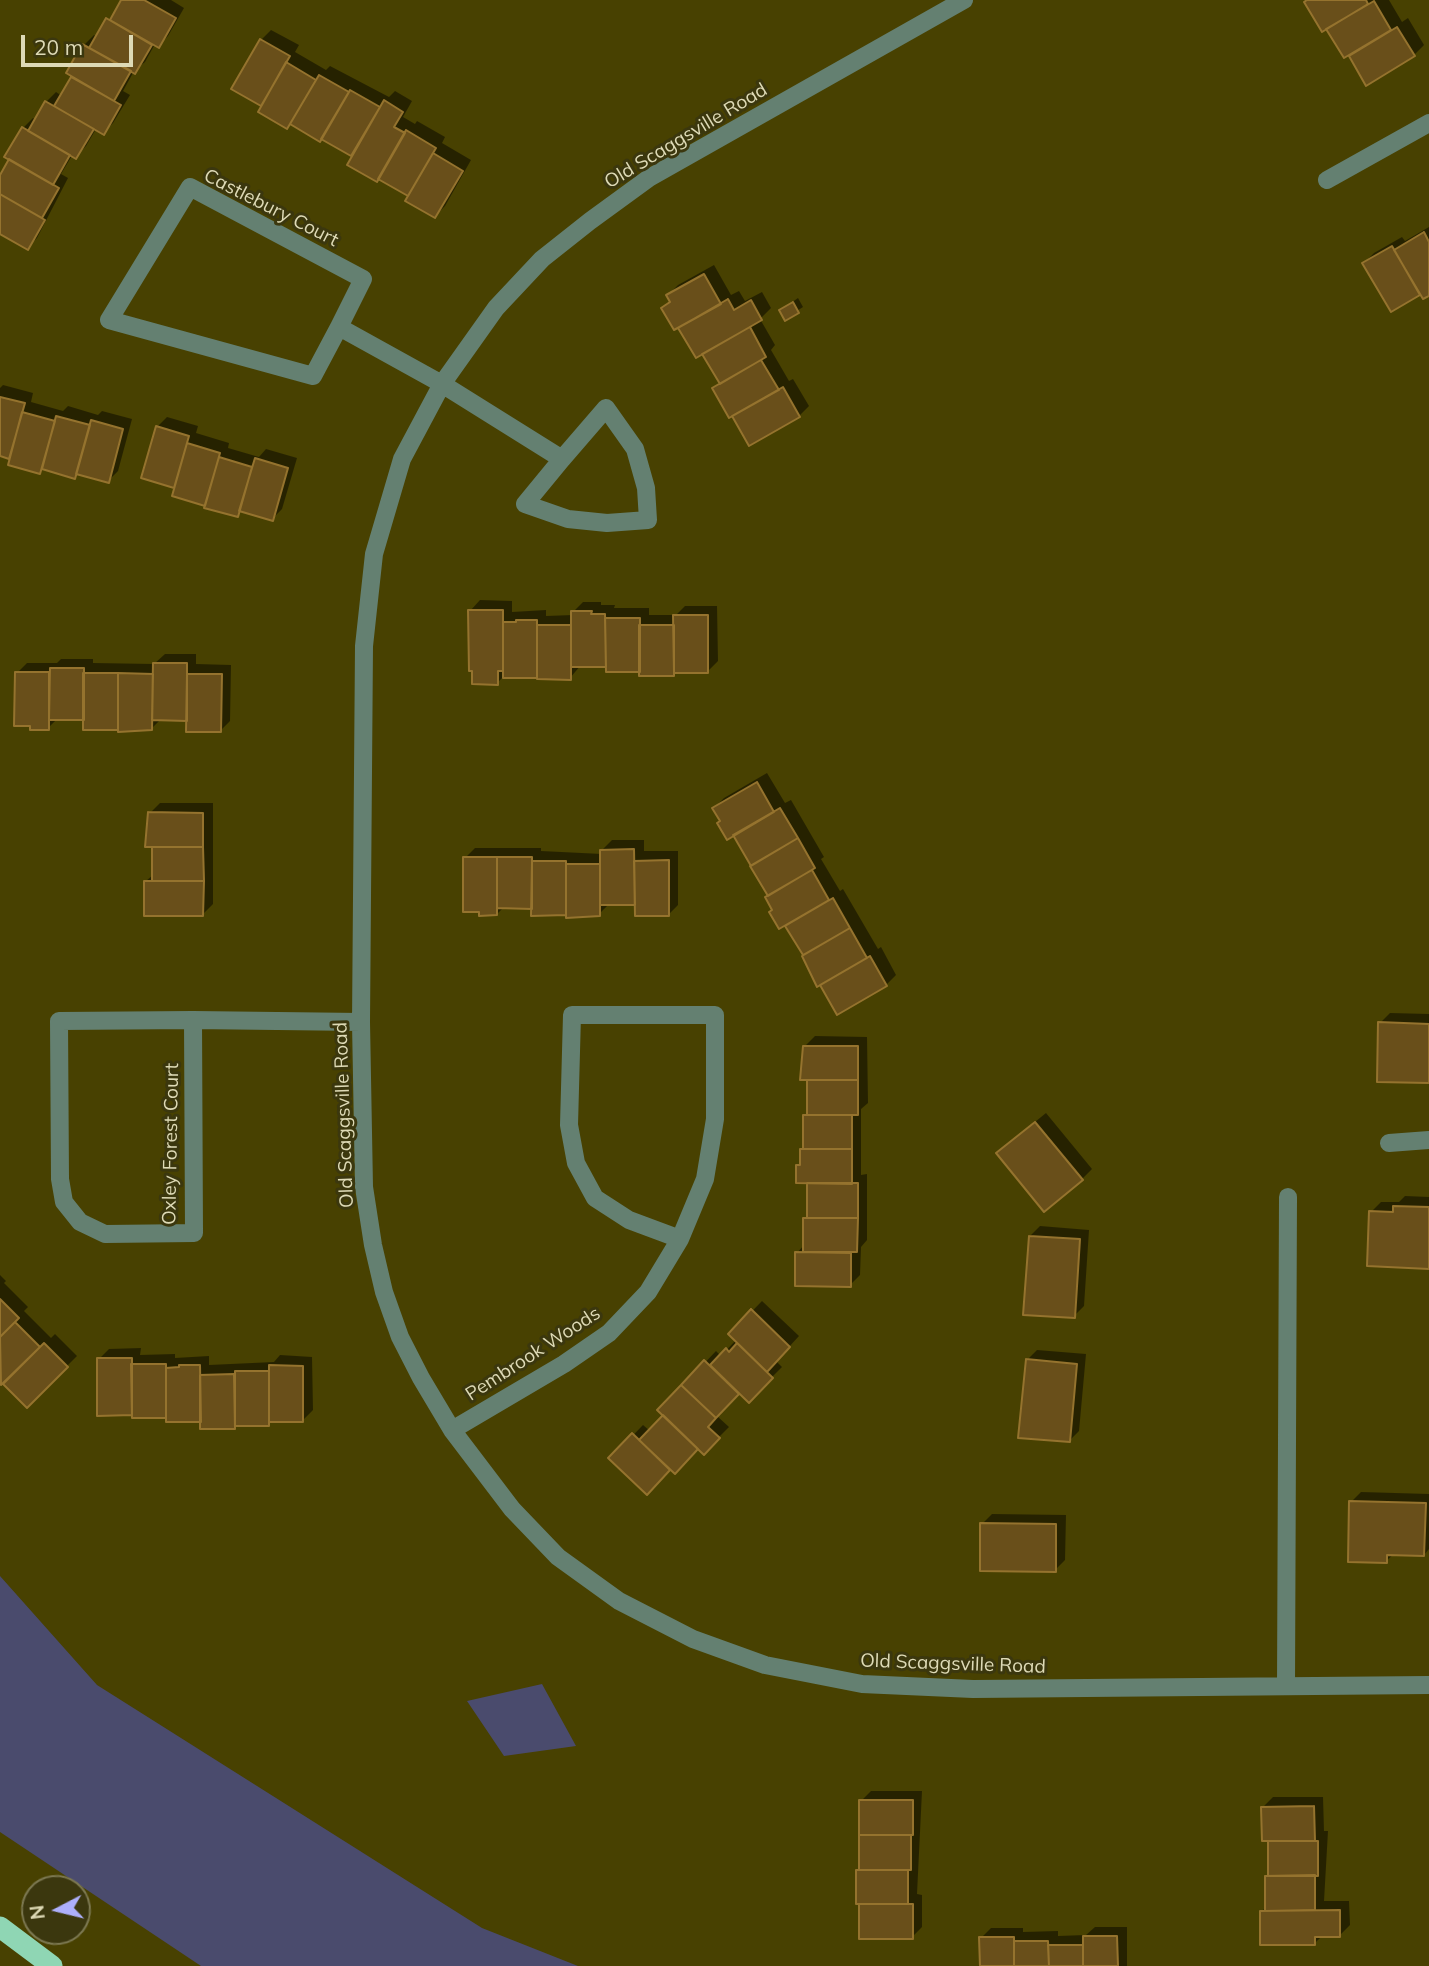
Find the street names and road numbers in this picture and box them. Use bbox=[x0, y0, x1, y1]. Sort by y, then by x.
street label: Old Scaggsville Road bbox=[601, 78, 771, 194]
street label: Castlebury Court bbox=[200, 164, 342, 252]
street label: Old Scaggsville Road bbox=[329, 1022, 359, 1208]
street label: Oxley Forest Court bbox=[158, 1063, 184, 1225]
street label: Pembrook Woods bbox=[461, 1302, 605, 1406]
street label: Old Scaggsville Road bbox=[860, 1649, 1046, 1679]

